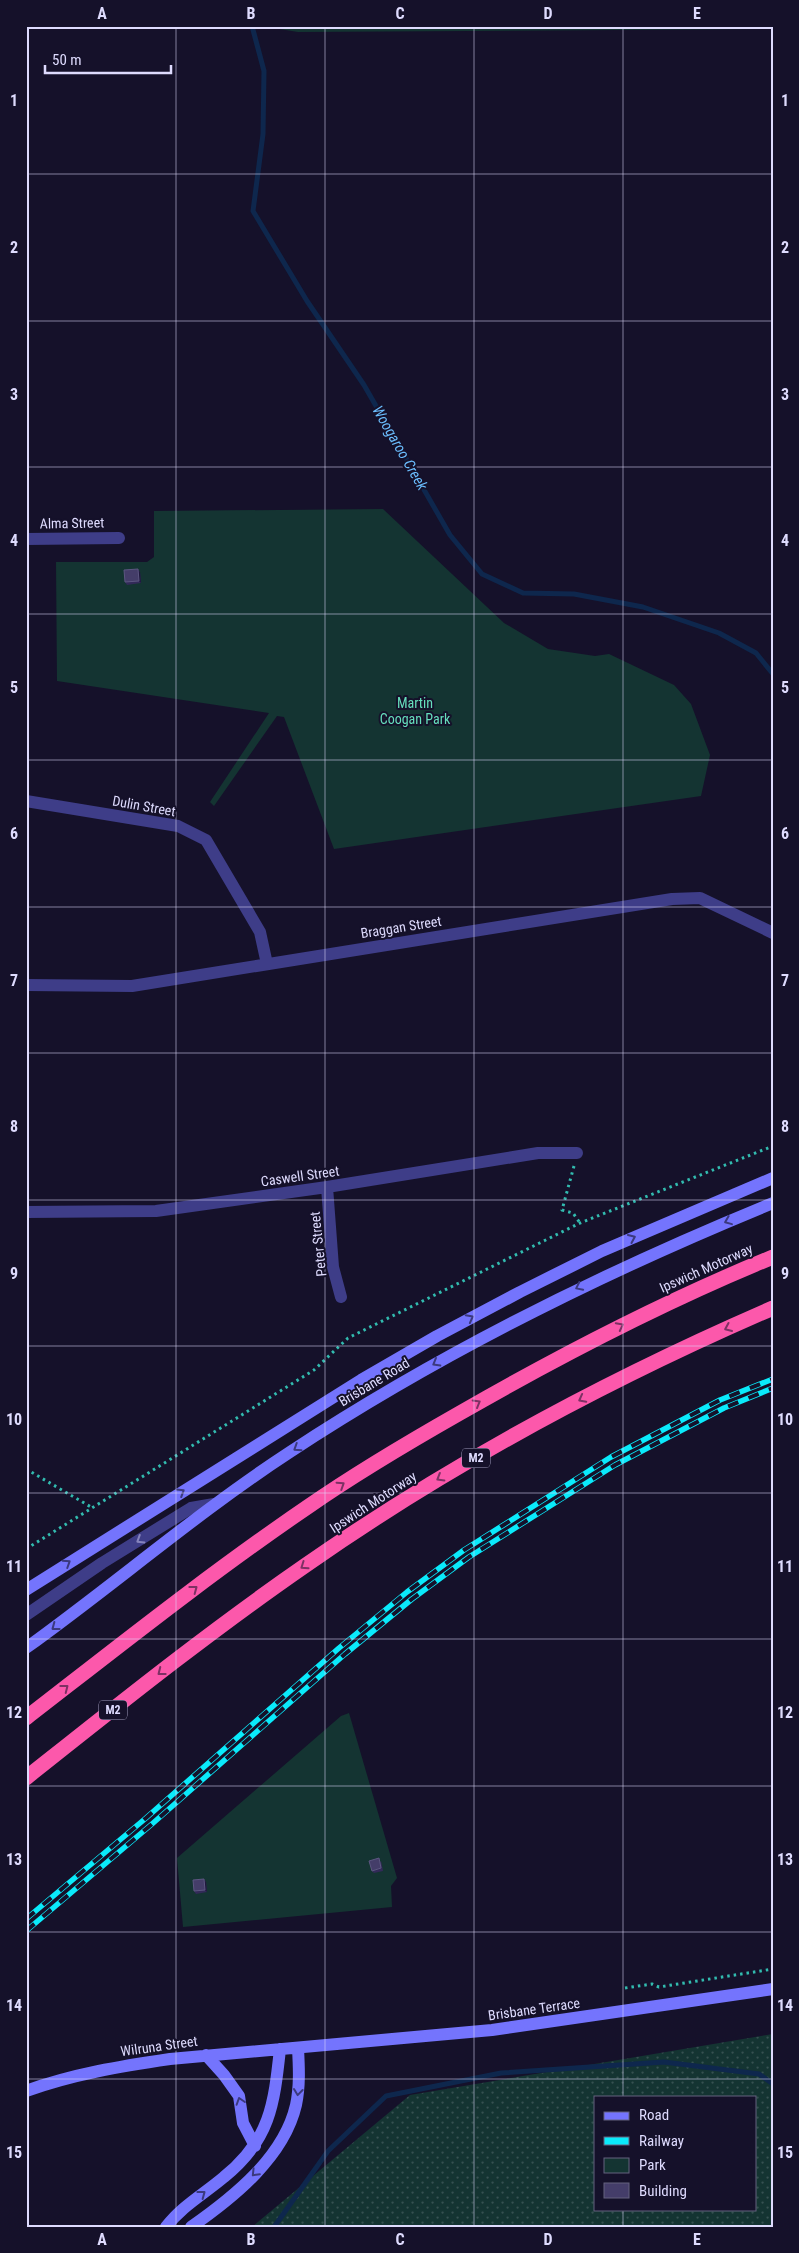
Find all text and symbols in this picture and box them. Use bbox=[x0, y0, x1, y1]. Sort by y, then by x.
text: A bbox=[97, 4, 107, 23]
text: B bbox=[247, 4, 256, 23]
text: C bbox=[395, 4, 405, 23]
text: D bbox=[543, 4, 553, 23]
text: E bbox=[693, 4, 701, 23]
scale bar bbox=[45, 42, 171, 74]
text: 50 m bbox=[52, 51, 82, 69]
text: 1 bbox=[10, 91, 18, 110]
text: 1 bbox=[781, 91, 789, 110]
text: 2 bbox=[10, 238, 18, 257]
text: 2 bbox=[781, 238, 789, 257]
text: 3 bbox=[10, 385, 18, 404]
text: 3 bbox=[781, 385, 789, 404]
water label: Woogaroo Creek bbox=[369, 403, 432, 494]
street label: Alma Street bbox=[40, 514, 104, 532]
text: 4 bbox=[10, 531, 18, 550]
text: 4 bbox=[781, 531, 789, 550]
text: 5 bbox=[10, 678, 18, 697]
text: 5 bbox=[781, 678, 789, 697]
park label: Martin Coogan Park bbox=[380, 695, 451, 727]
street label: Dulin Street bbox=[111, 793, 177, 819]
text: 6 bbox=[10, 824, 18, 843]
text: 6 bbox=[781, 824, 789, 843]
street label: Braggan Street bbox=[359, 913, 443, 941]
text: 7 bbox=[10, 971, 18, 990]
text: 7 bbox=[781, 971, 789, 990]
text: 8 bbox=[10, 1117, 18, 1136]
text: 8 bbox=[781, 1117, 789, 1136]
street label: Caswell Street bbox=[260, 1163, 340, 1189]
street label: Peter Street bbox=[307, 1211, 329, 1277]
one-way arrow bbox=[724, 1216, 732, 1226]
one-way arrow bbox=[626, 1235, 635, 1245]
street label: Ipswich Motorway bbox=[657, 1240, 755, 1296]
text: 9 bbox=[10, 1264, 18, 1283]
text: 9 bbox=[781, 1264, 789, 1283]
one-way arrow bbox=[575, 1281, 584, 1291]
one-way arrow bbox=[465, 1314, 474, 1324]
one-way arrow bbox=[615, 1322, 624, 1332]
one-way arrow bbox=[724, 1322, 733, 1332]
street label: Brisbane Road bbox=[336, 1355, 412, 1409]
one-way arrow bbox=[432, 1357, 441, 1367]
one-way arrow bbox=[578, 1393, 587, 1403]
one-way arrow bbox=[471, 1400, 480, 1410]
text: 10 bbox=[6, 1410, 22, 1429]
text: 10 bbox=[777, 1410, 793, 1429]
one-way arrow bbox=[293, 1442, 302, 1451]
road number: M2 bbox=[462, 1449, 490, 1468]
street label: Ipswich Motorway bbox=[327, 1468, 419, 1536]
one-way arrow bbox=[437, 1472, 446, 1482]
one-way arrow bbox=[335, 1482, 344, 1492]
one-way arrow bbox=[175, 1489, 185, 1498]
one-way arrow bbox=[136, 1533, 145, 1543]
text: 11 bbox=[6, 1557, 22, 1576]
text: 11 bbox=[777, 1557, 793, 1576]
one-way arrow bbox=[61, 1560, 71, 1569]
one-way arrow bbox=[300, 1560, 309, 1569]
one-way arrow bbox=[188, 1586, 198, 1595]
one-way arrow bbox=[51, 1621, 61, 1630]
one-way arrow bbox=[157, 1666, 167, 1675]
one-way arrow bbox=[59, 1686, 68, 1694]
road number: M2 bbox=[99, 1700, 127, 1720]
text: 12 bbox=[6, 1703, 22, 1722]
text: 12 bbox=[777, 1703, 793, 1722]
text: 13 bbox=[6, 1850, 22, 1869]
text: 13 bbox=[777, 1850, 793, 1869]
street label: Brisbane Terrace bbox=[487, 1995, 581, 2023]
text: 14 bbox=[6, 1996, 22, 2015]
text: 14 bbox=[777, 1996, 793, 2015]
street label: Wilruna Street bbox=[119, 2033, 199, 2059]
one-way arrow bbox=[293, 2088, 304, 2096]
legend bbox=[594, 2096, 756, 2210]
one-way arrow bbox=[235, 2097, 245, 2105]
text: Road bbox=[639, 2106, 669, 2124]
text: Railway bbox=[639, 2132, 684, 2150]
text: 15 bbox=[6, 2143, 22, 2162]
text: 15 bbox=[777, 2143, 793, 2162]
text: Park bbox=[639, 2156, 666, 2174]
one-way arrow bbox=[252, 2167, 261, 2176]
text: Building bbox=[639, 2182, 687, 2200]
one-way arrow bbox=[196, 2191, 206, 2200]
text: A bbox=[97, 2230, 107, 2249]
text: B bbox=[247, 2230, 256, 2249]
text: C bbox=[395, 2230, 405, 2249]
text: D bbox=[543, 2230, 553, 2249]
text: E bbox=[693, 2230, 701, 2249]

